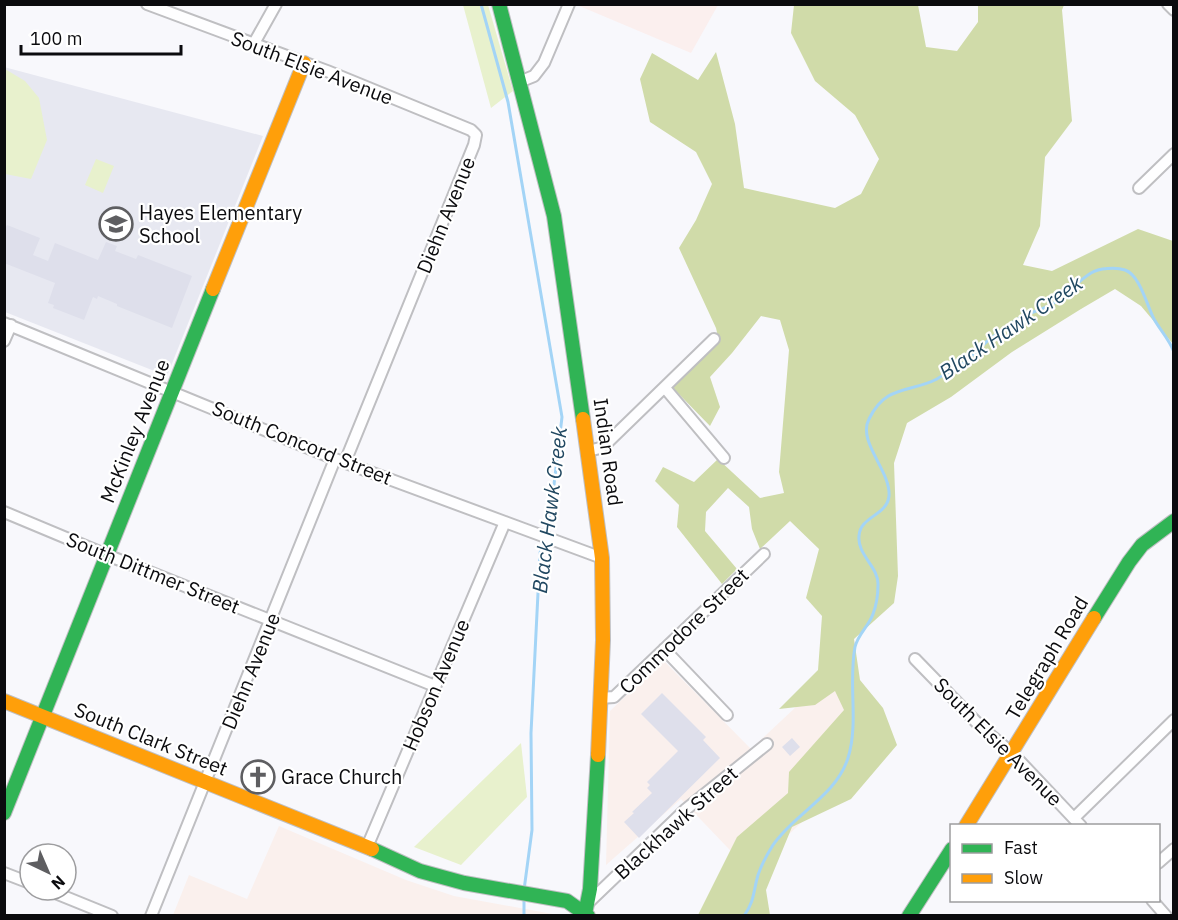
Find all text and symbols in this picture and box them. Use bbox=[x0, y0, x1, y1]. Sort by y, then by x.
scale bar bbox=[21, 18, 182, 56]
street label: South Elsie Avenue bbox=[227, 24, 397, 111]
text: 100 m bbox=[30, 27, 82, 50]
street label: Diehn Avenue bbox=[410, 152, 481, 277]
place label: Hayes Elementary School bbox=[139, 199, 302, 249]
school or university icon: Hayes Elementary School bbox=[98, 206, 134, 242]
water label: Black Hawk Creek bbox=[933, 268, 1089, 386]
street label: McKinley Avenue bbox=[93, 355, 176, 507]
street label: South Concord Street bbox=[208, 394, 396, 491]
street label: Indian Road bbox=[588, 396, 629, 508]
water label: Black Hawk Creek bbox=[525, 424, 573, 595]
street label: South Dittmer Street bbox=[62, 525, 244, 620]
street label: Commodore Street bbox=[613, 562, 754, 700]
street label: Telegraph Road bbox=[999, 591, 1094, 725]
street label: Diehn Avenue bbox=[215, 608, 286, 733]
street label: Hobson Avenue bbox=[396, 615, 475, 755]
street label: South Elsie Avenue bbox=[928, 671, 1069, 812]
street label: South Clark Street bbox=[70, 695, 232, 782]
church icon: Grace Church bbox=[240, 759, 276, 795]
street label: Blackhawk Street bbox=[608, 760, 743, 885]
place label: Grace Church bbox=[281, 763, 402, 790]
legend bbox=[950, 824, 1160, 902]
text: Fast bbox=[1004, 836, 1038, 859]
north arrow bbox=[18, 842, 78, 902]
text: Slow bbox=[1004, 866, 1043, 889]
text: N bbox=[47, 872, 70, 894]

